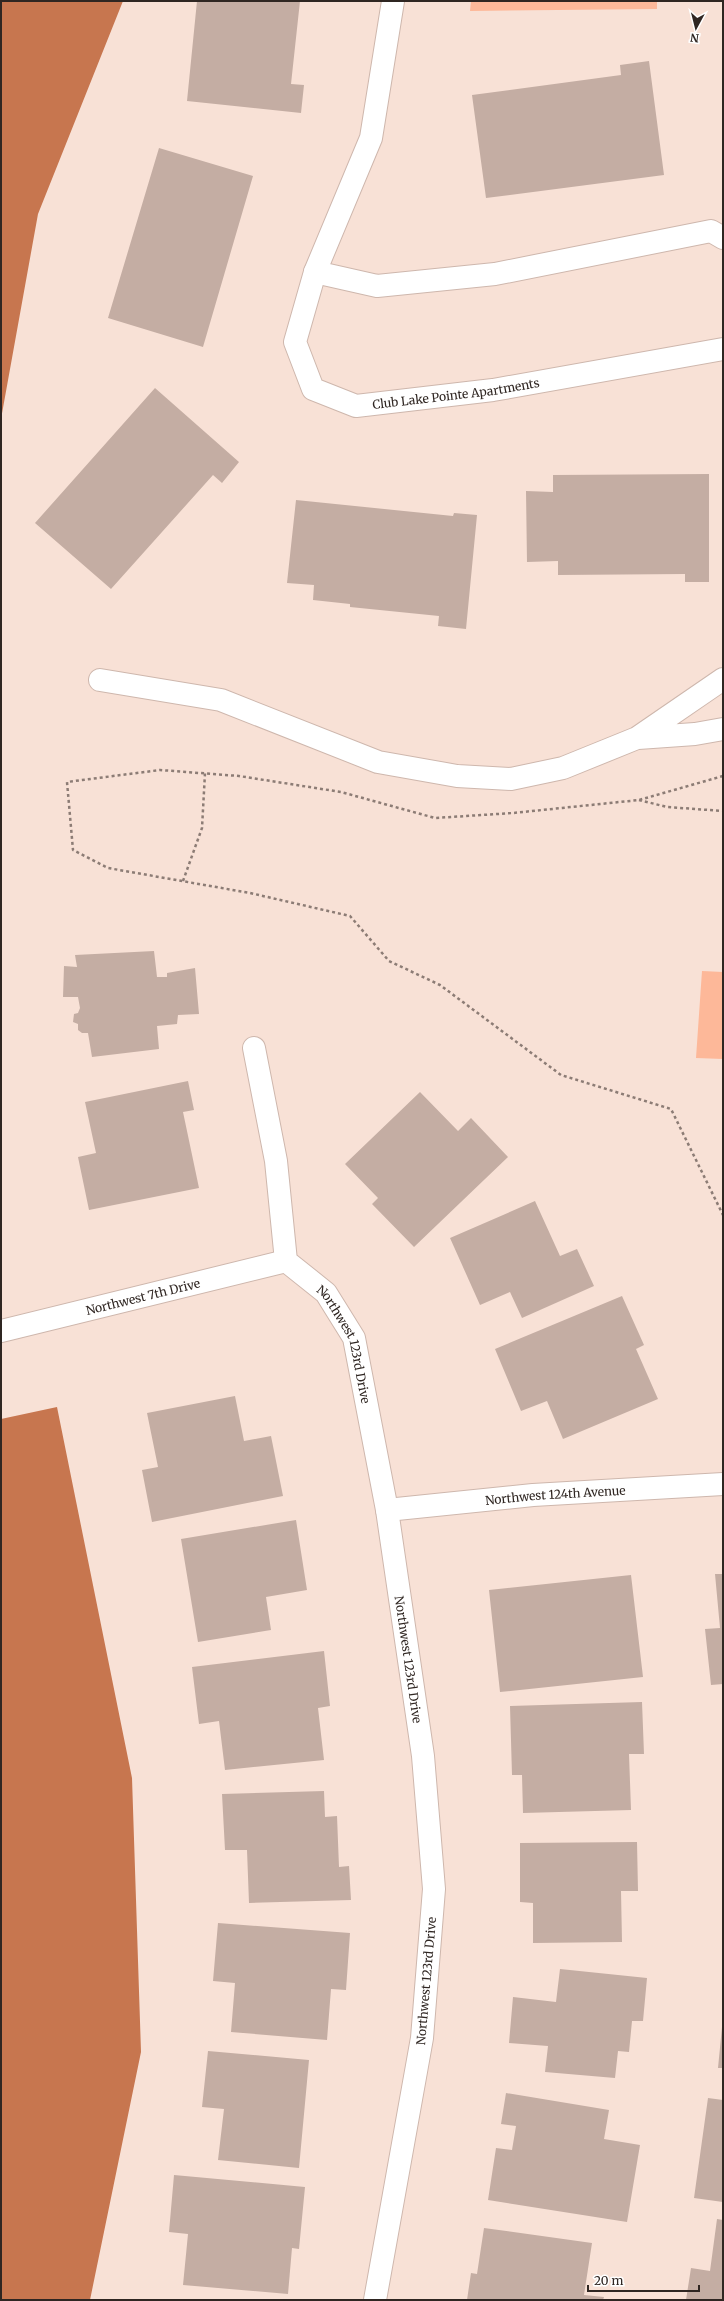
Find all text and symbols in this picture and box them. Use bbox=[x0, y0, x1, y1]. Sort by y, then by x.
north arrow bbox=[676, 8, 716, 48]
text: N bbox=[689, 30, 700, 45]
street label: Club Lake Pointe Apartments bbox=[372, 374, 541, 412]
street label: Northwest 7th Drive bbox=[84, 1275, 201, 1317]
street label: Northwest 123rd Drive bbox=[314, 1281, 374, 1405]
street label: Northwest 124th Avenue bbox=[484, 1482, 626, 1507]
street label: Northwest 123rd Drive bbox=[392, 1595, 426, 1724]
street label: Northwest 123rd Drive bbox=[413, 1916, 439, 2046]
scale bar bbox=[588, 2267, 699, 2293]
text: 20 m bbox=[594, 2273, 623, 2288]

